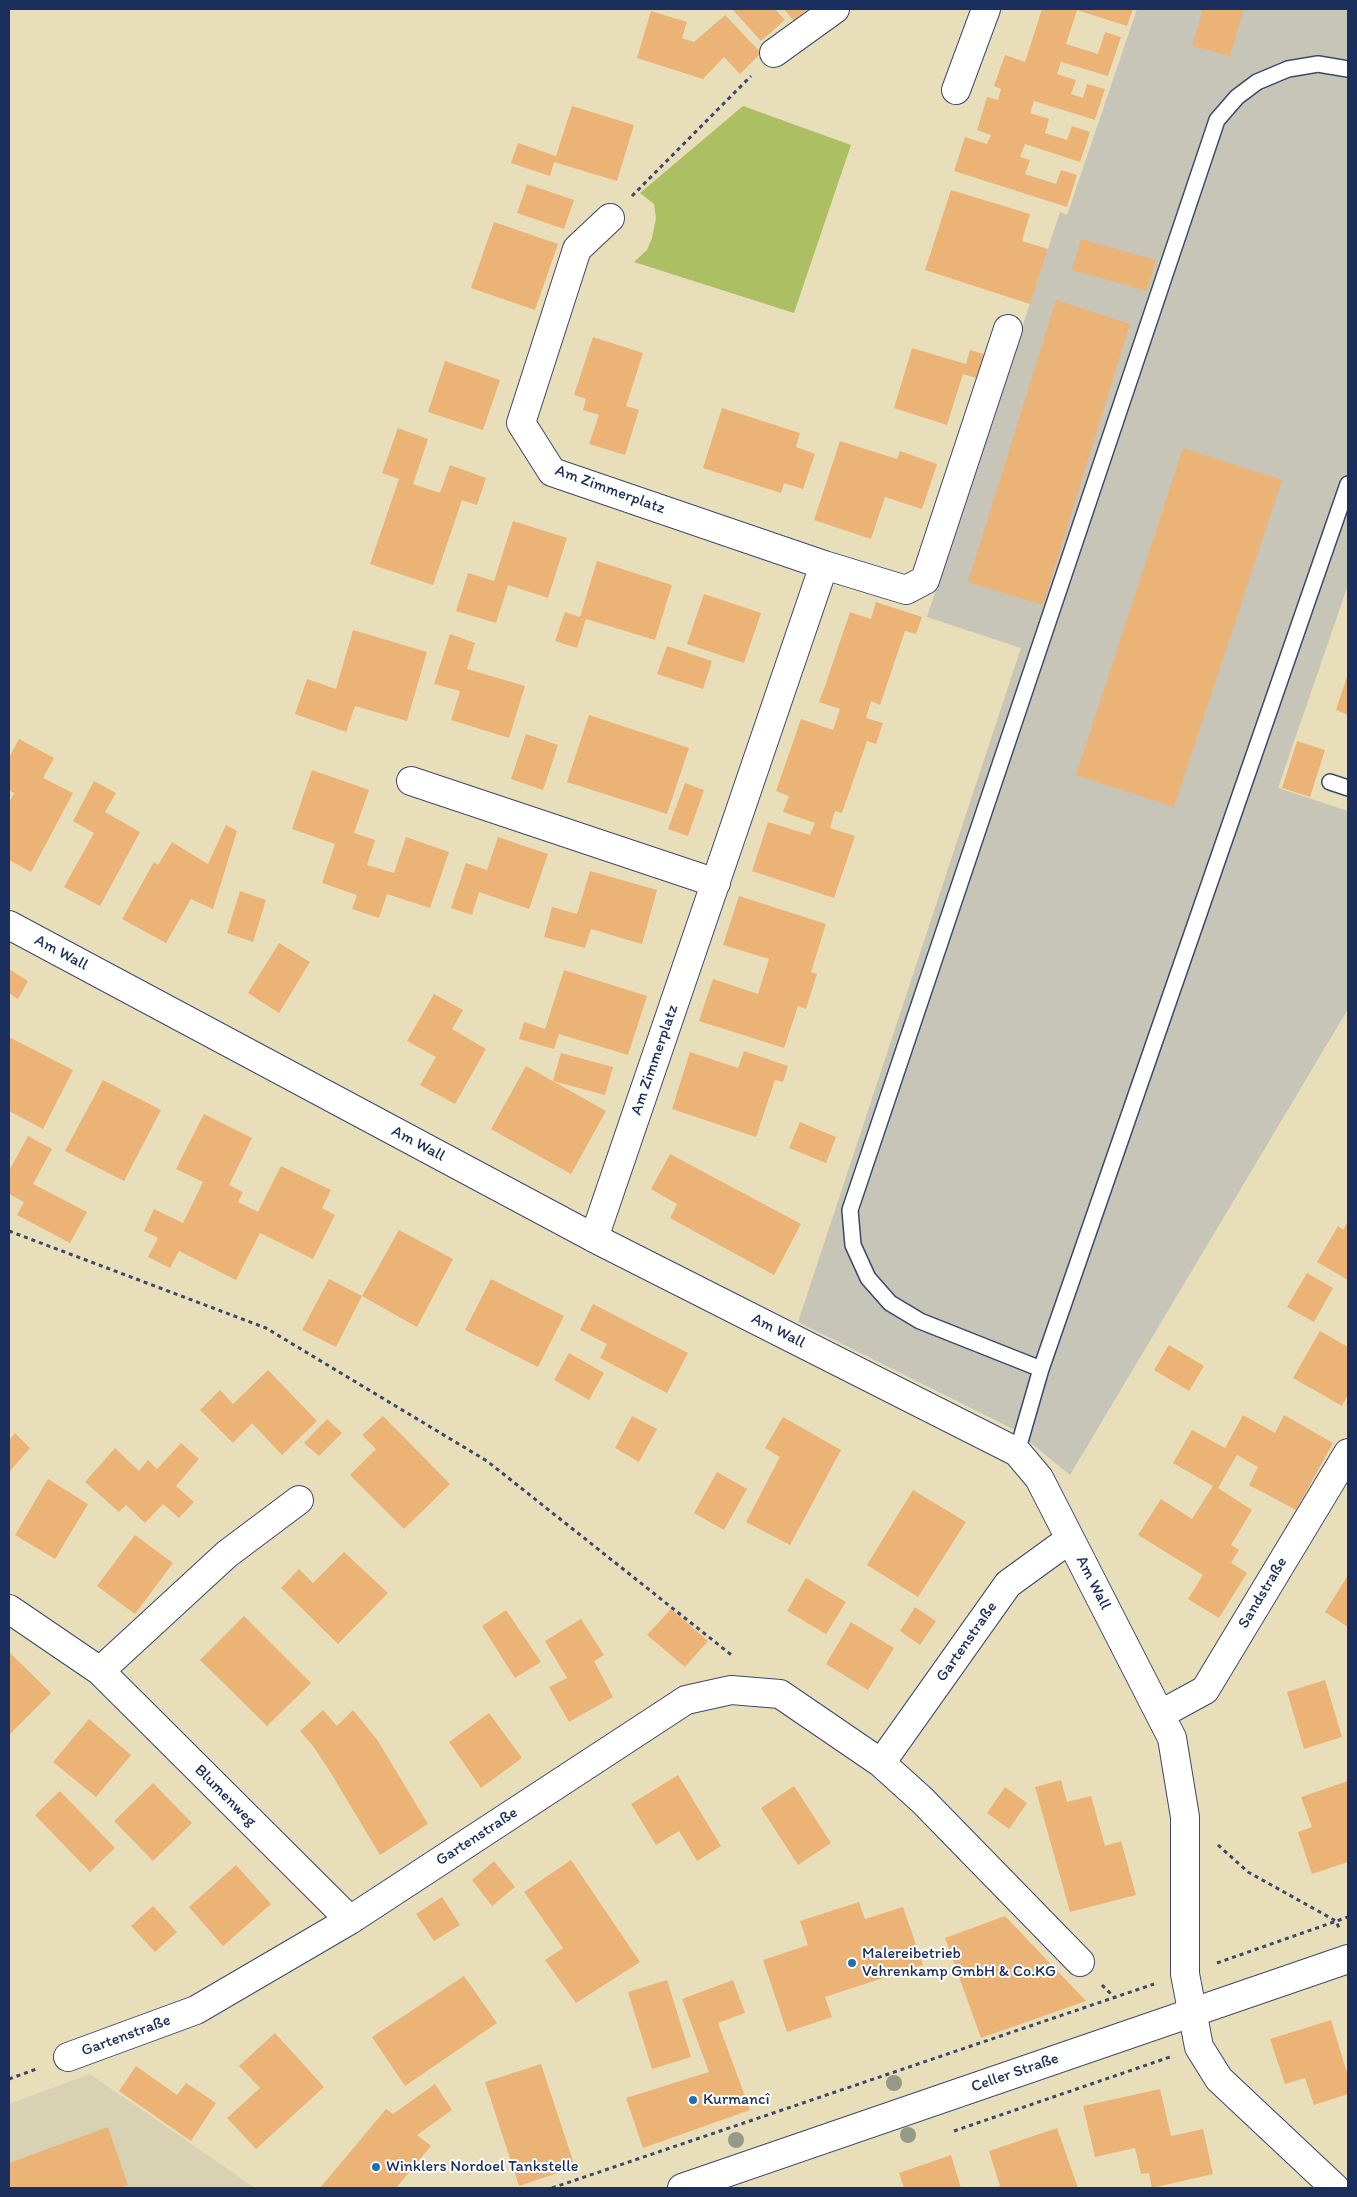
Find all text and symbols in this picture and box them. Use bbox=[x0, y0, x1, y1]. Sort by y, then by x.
street label: Am Zimmerplatz bbox=[552, 461, 668, 519]
street label: Am Wall bbox=[31, 931, 91, 975]
street label: Am Zimmerplatz bbox=[627, 1002, 683, 1118]
street label: Am Wall bbox=[388, 1122, 448, 1166]
street label: Am Wall bbox=[748, 1309, 808, 1353]
street label: Am Wall bbox=[1071, 1553, 1115, 1613]
street label: Sandstraße bbox=[1234, 1554, 1292, 1632]
street label: Gartenstraße bbox=[932, 1598, 1002, 1686]
street label: Blumenweg bbox=[190, 1761, 260, 1831]
street label: Gartenstraße bbox=[433, 1803, 521, 1871]
place label: Malereibetrieb Vehrenkamp GmbH & Co.KG bbox=[862, 1944, 1056, 1982]
marker: Malereibetrieb Vehrenkamp GmbH & Co.KG bbox=[846, 1957, 858, 1969]
street label: Gartenstraße bbox=[79, 2011, 173, 2061]
street label: Celler Straße bbox=[969, 2049, 1061, 2097]
place label: Kurmancî bbox=[703, 2090, 770, 2110]
marker: Kurmancî bbox=[687, 2094, 699, 2106]
place label: Winklers Nordoel Tankstelle bbox=[386, 2157, 579, 2177]
marker: Winklers Nordoel Tankstelle bbox=[370, 2161, 382, 2173]

